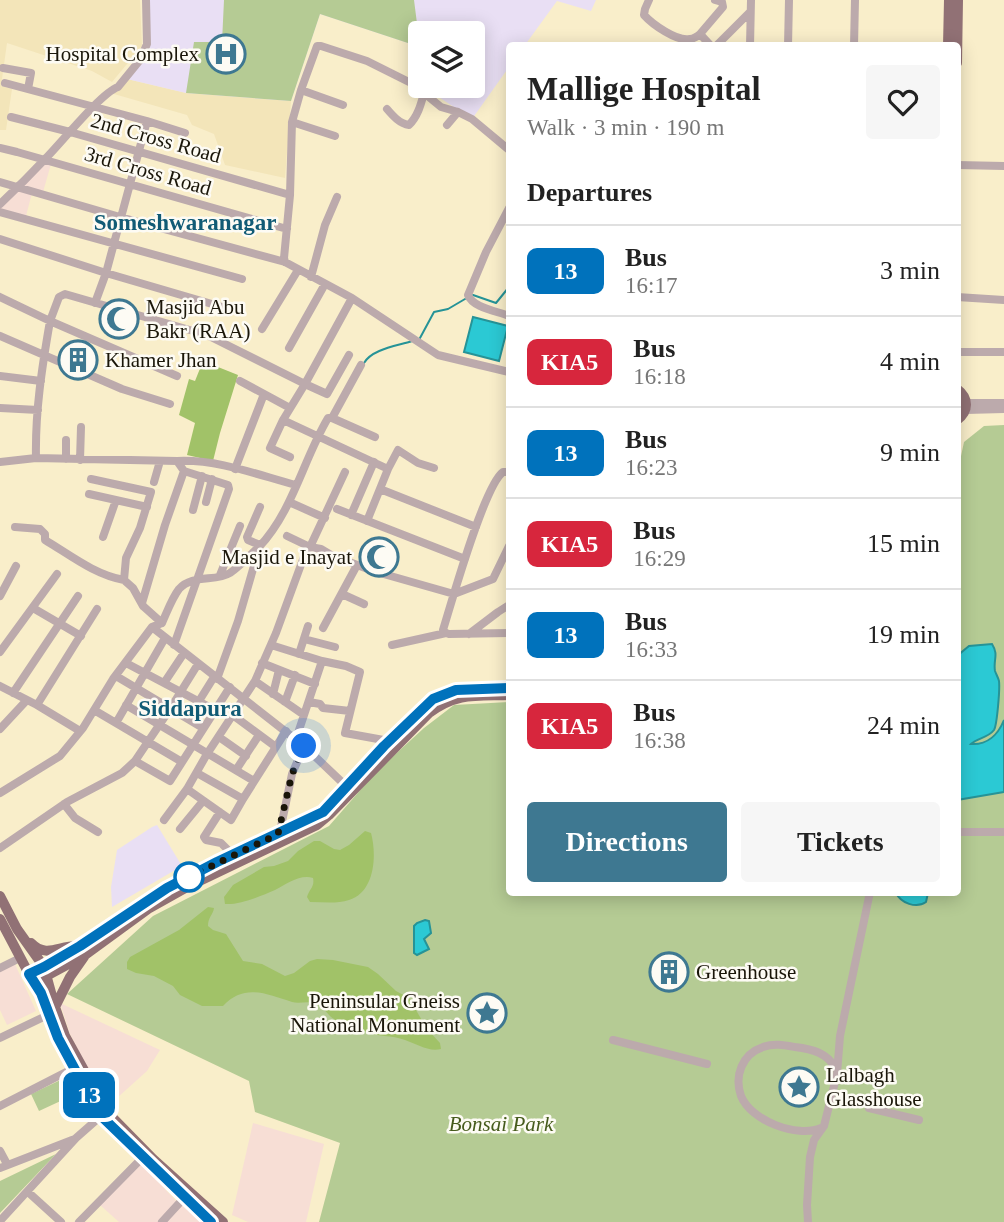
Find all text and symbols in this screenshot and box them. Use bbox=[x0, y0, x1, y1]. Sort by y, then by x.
map controls bbox=[408, 21, 485, 98]
button: layers bbox=[408, 21, 485, 98]
hospital icon: Hospital Complex bbox=[205, 33, 247, 75]
place label: Hospital Complex bbox=[46, 42, 199, 66]
button: heart bbox=[866, 65, 940, 139]
text: Mallige Hospital bbox=[527, 71, 761, 107]
street label: 2nd Cross Road bbox=[88, 108, 224, 168]
text: Walk · 3 min · 190 m bbox=[527, 115, 724, 140]
street label: 3rd Cross Road bbox=[82, 141, 215, 201]
text: Departures bbox=[527, 178, 652, 207]
district label: Someshwaranagar bbox=[94, 210, 276, 235]
text: Bus bbox=[625, 243, 667, 272]
text: 3 min bbox=[880, 256, 940, 285]
text: 13 bbox=[554, 258, 578, 284]
text: 16:17 bbox=[625, 273, 677, 298]
place label: Masjid Abu Bakr (RAA) bbox=[146, 295, 250, 343]
mosque icon: Masjid Abu Bakr (RAA) bbox=[98, 298, 140, 340]
text: Bus bbox=[633, 334, 675, 363]
building icon: Khamer Jhan bbox=[57, 339, 99, 381]
text: 4 min bbox=[880, 347, 940, 376]
place label: Khamer Jhan bbox=[105, 348, 217, 372]
text: KIA5 bbox=[541, 349, 598, 375]
text: 16:18 bbox=[633, 364, 686, 389]
text: Bus bbox=[625, 425, 667, 454]
text: 9 min bbox=[880, 438, 940, 467]
text: 13 bbox=[554, 440, 578, 466]
text: 16:23 bbox=[625, 455, 677, 480]
text: Bus bbox=[633, 516, 675, 545]
text: 15 min bbox=[867, 529, 940, 558]
text: KIA5 bbox=[541, 531, 598, 557]
mosque icon: Masjid e Inayat bbox=[358, 536, 400, 578]
place label: Masjid e Inayat bbox=[221, 545, 352, 569]
text: 16:29 bbox=[633, 546, 686, 571]
text: Bus bbox=[625, 607, 667, 636]
text: 19 min bbox=[867, 620, 940, 649]
text: 13 bbox=[554, 622, 578, 648]
text: 16:33 bbox=[625, 637, 677, 662]
district label: Siddapura bbox=[138, 696, 242, 721]
text: Bus bbox=[633, 698, 675, 727]
text: 24 min bbox=[867, 711, 940, 740]
text: KIA5 bbox=[541, 713, 598, 739]
your location bbox=[286, 728, 321, 763]
text: 16:38 bbox=[633, 728, 686, 753]
button: Directions bbox=[527, 802, 727, 882]
button: Tickets bbox=[741, 802, 940, 882]
unlabelled marker bbox=[174, 862, 204, 892]
building icon: Greenhouse bbox=[648, 951, 690, 993]
place label: Greenhouse bbox=[696, 960, 796, 984]
place label: Peninsular Gneiss National Monument bbox=[290, 989, 460, 1037]
place icon: Peninsular Gneiss National Monument bbox=[466, 992, 508, 1034]
place label: Lalbagh Glasshouse bbox=[826, 1063, 922, 1111]
place icon: Lalbagh Glasshouse bbox=[778, 1066, 820, 1108]
line badge: 13 bbox=[57, 1072, 120, 1118]
text: 13 bbox=[77, 1082, 101, 1108]
park label: Bonsai Park bbox=[449, 1112, 554, 1136]

